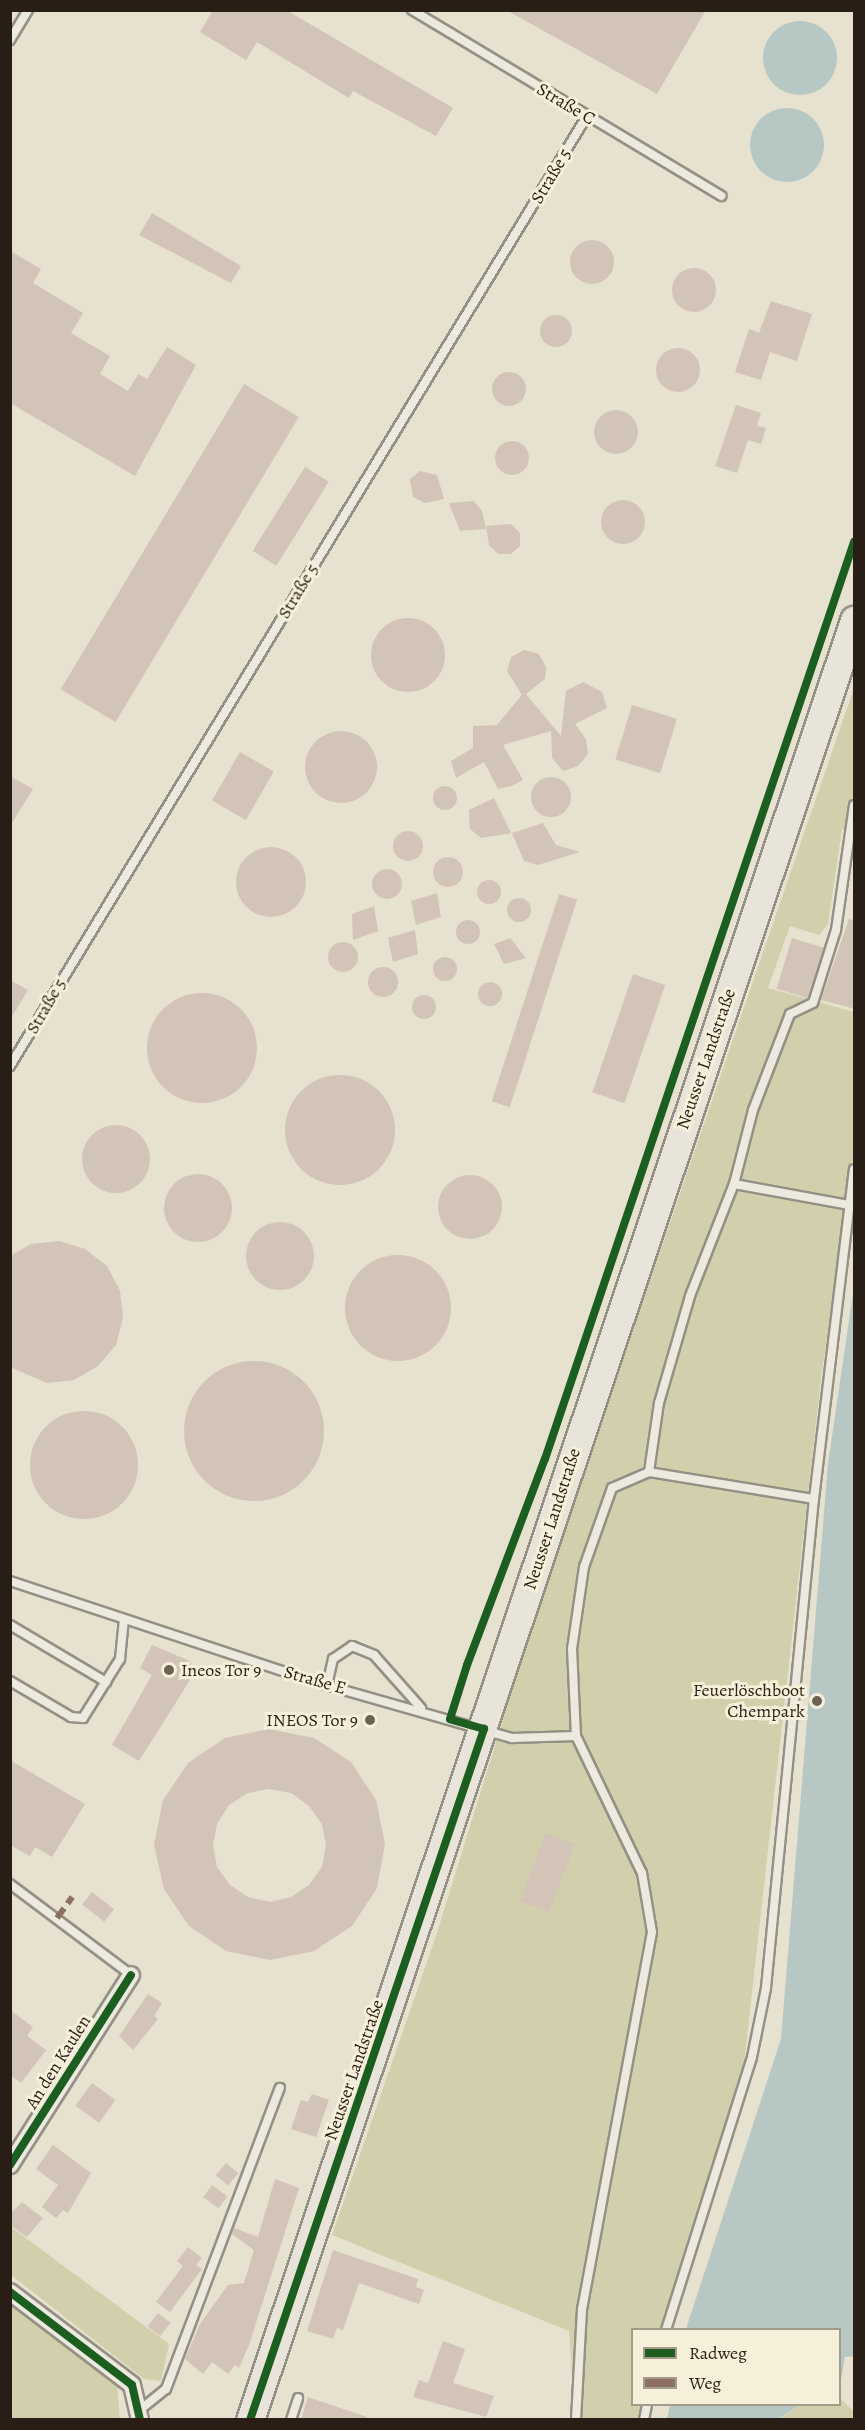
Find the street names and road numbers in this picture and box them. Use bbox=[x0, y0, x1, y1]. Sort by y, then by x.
street label: Straße C bbox=[533, 78, 599, 130]
street label: Straße 5 bbox=[526, 144, 576, 208]
street label: Straße 5 bbox=[273, 559, 323, 623]
street label: Straße 5 bbox=[21, 974, 71, 1038]
street label: Neusser Landstraße bbox=[672, 986, 740, 1132]
street label: Neusser Landstraße bbox=[519, 1446, 585, 1592]
street label: Straße E bbox=[282, 1661, 348, 1699]
street label: Neusser Landstraße bbox=[320, 1997, 388, 2143]
street label: An den Kaulen bbox=[21, 2011, 95, 2113]

